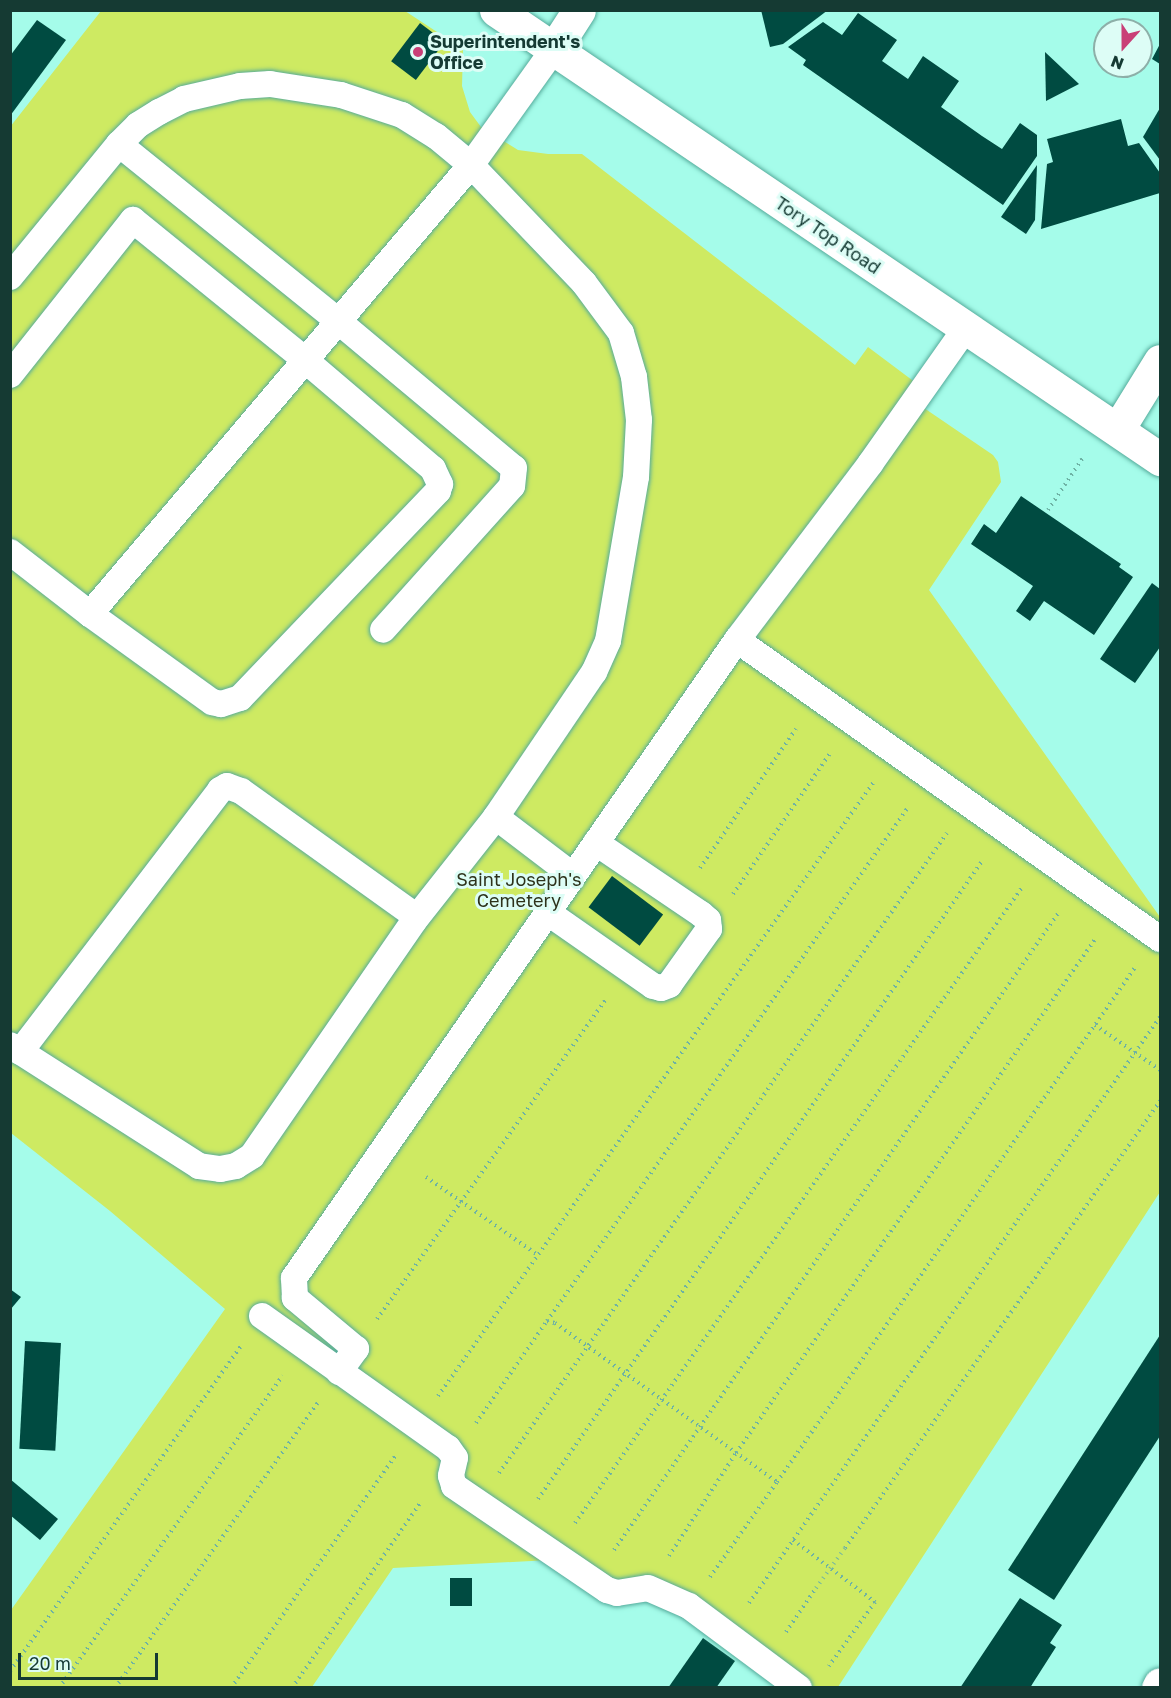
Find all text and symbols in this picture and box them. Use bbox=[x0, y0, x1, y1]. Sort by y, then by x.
north arrow bbox=[1093, 18, 1153, 78]
place label: Superintendent's Office bbox=[430, 31, 580, 74]
marker: Superintendent's Office bbox=[411, 45, 425, 59]
text: N bbox=[1108, 51, 1127, 74]
street label: Tory Top Road bbox=[771, 192, 885, 278]
park label: Saint Joseph's Cemetery bbox=[456, 869, 582, 912]
scale bar bbox=[21, 1641, 160, 1679]
text: 20 m bbox=[29, 1652, 71, 1674]

